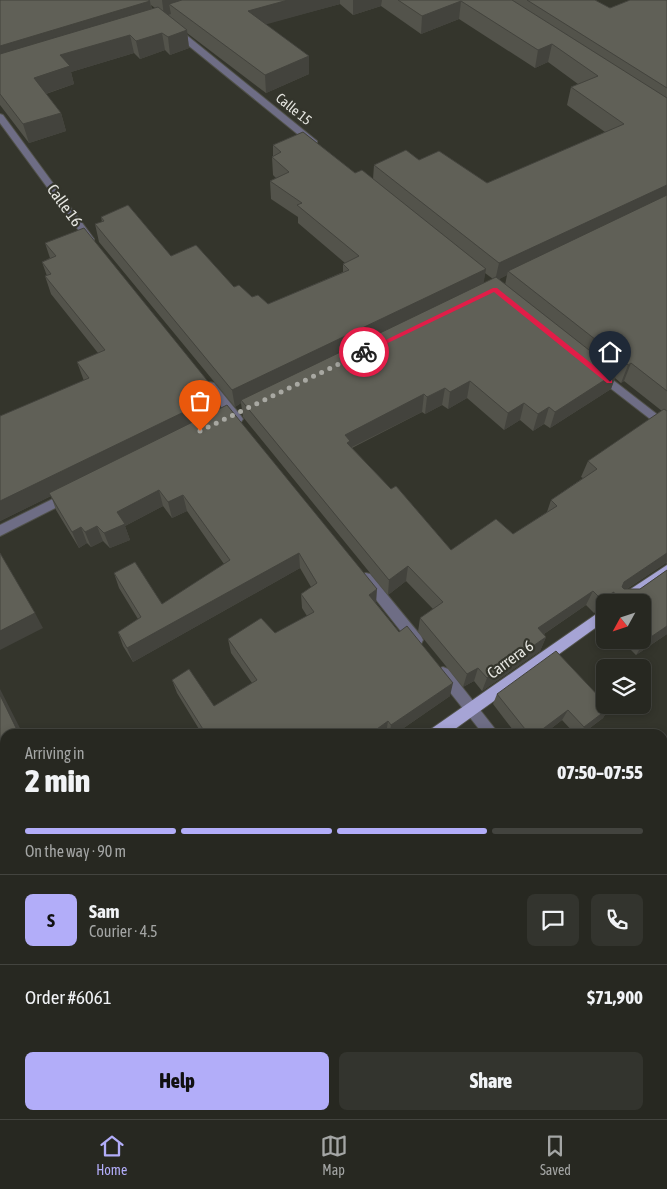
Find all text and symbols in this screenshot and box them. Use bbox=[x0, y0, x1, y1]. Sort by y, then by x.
street label: Calle 15 bbox=[273, 90, 315, 128]
street label: Calle 16 bbox=[44, 181, 86, 229]
courier bbox=[339, 327, 389, 377]
pin bbox=[589, 331, 631, 382]
icon: bike bbox=[350, 338, 378, 366]
icon: home bbox=[596, 338, 624, 366]
pin bbox=[179, 380, 221, 431]
icon: bag bbox=[186, 387, 214, 415]
north arrow bbox=[596, 594, 651, 649]
map controls bbox=[596, 594, 651, 714]
street label: Carrera 6 bbox=[483, 636, 537, 682]
button: layers bbox=[596, 659, 651, 714]
text: Arriving in bbox=[25, 744, 85, 762]
text: 07:50–07:55 bbox=[557, 761, 643, 783]
text: 2 min bbox=[25, 762, 90, 799]
text: On the way · 90 m bbox=[25, 842, 126, 860]
button: chat bbox=[527, 894, 579, 946]
button: phone bbox=[591, 894, 643, 946]
text: Sam bbox=[89, 900, 120, 922]
text: S bbox=[47, 909, 55, 931]
text: Courier · 4.5 bbox=[89, 922, 158, 940]
text: Order #6061 bbox=[25, 986, 112, 1008]
text: $71,900 bbox=[587, 986, 643, 1008]
button: Help bbox=[25, 1052, 329, 1110]
button: Share bbox=[339, 1052, 643, 1110]
tab: Home bbox=[96, 1132, 127, 1178]
tab: Map bbox=[320, 1132, 348, 1178]
tab: Saved bbox=[540, 1132, 571, 1178]

